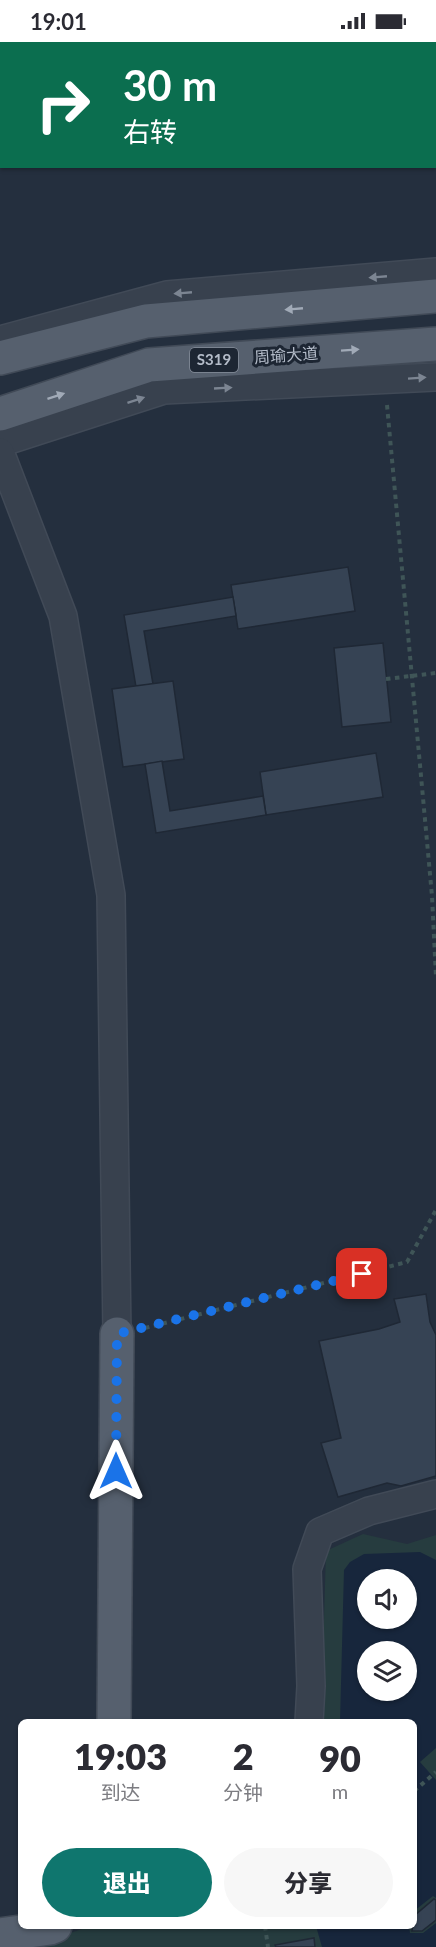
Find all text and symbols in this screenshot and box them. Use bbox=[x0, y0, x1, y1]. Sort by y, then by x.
text: 19:01 bbox=[30, 8, 87, 35]
text: 30 m bbox=[123, 60, 217, 110]
icon: right bbox=[24, 66, 102, 144]
text: 右转 bbox=[123, 115, 177, 148]
one-way arrow bbox=[368, 272, 387, 282]
one-way arrow bbox=[174, 289, 193, 298]
one-way arrow bbox=[285, 304, 304, 313]
street label: 周瑜大道 bbox=[253, 343, 319, 366]
one-way arrow bbox=[341, 346, 360, 355]
road number: S319 bbox=[190, 348, 238, 372]
one-way arrow bbox=[408, 373, 427, 383]
one-way arrow bbox=[213, 383, 232, 392]
one-way arrow bbox=[47, 390, 65, 400]
one-way arrow bbox=[127, 394, 145, 404]
pin bbox=[336, 1248, 387, 1299]
icon: arrive bbox=[345, 1257, 378, 1290]
position arrow bbox=[84, 1439, 148, 1503]
map controls bbox=[357, 1569, 417, 1701]
button: sound bbox=[357, 1569, 417, 1629]
button: layers bbox=[357, 1641, 417, 1701]
text: 19:03 bbox=[74, 1734, 167, 1778]
text: 2 bbox=[233, 1734, 254, 1778]
text: 90 bbox=[319, 1736, 361, 1780]
text: m bbox=[332, 1779, 348, 1803]
text: 到达 bbox=[101, 1780, 141, 1804]
text: 分钟 bbox=[223, 1780, 263, 1804]
button: 退出 bbox=[42, 1848, 212, 1917]
button: 分享 bbox=[224, 1848, 393, 1917]

